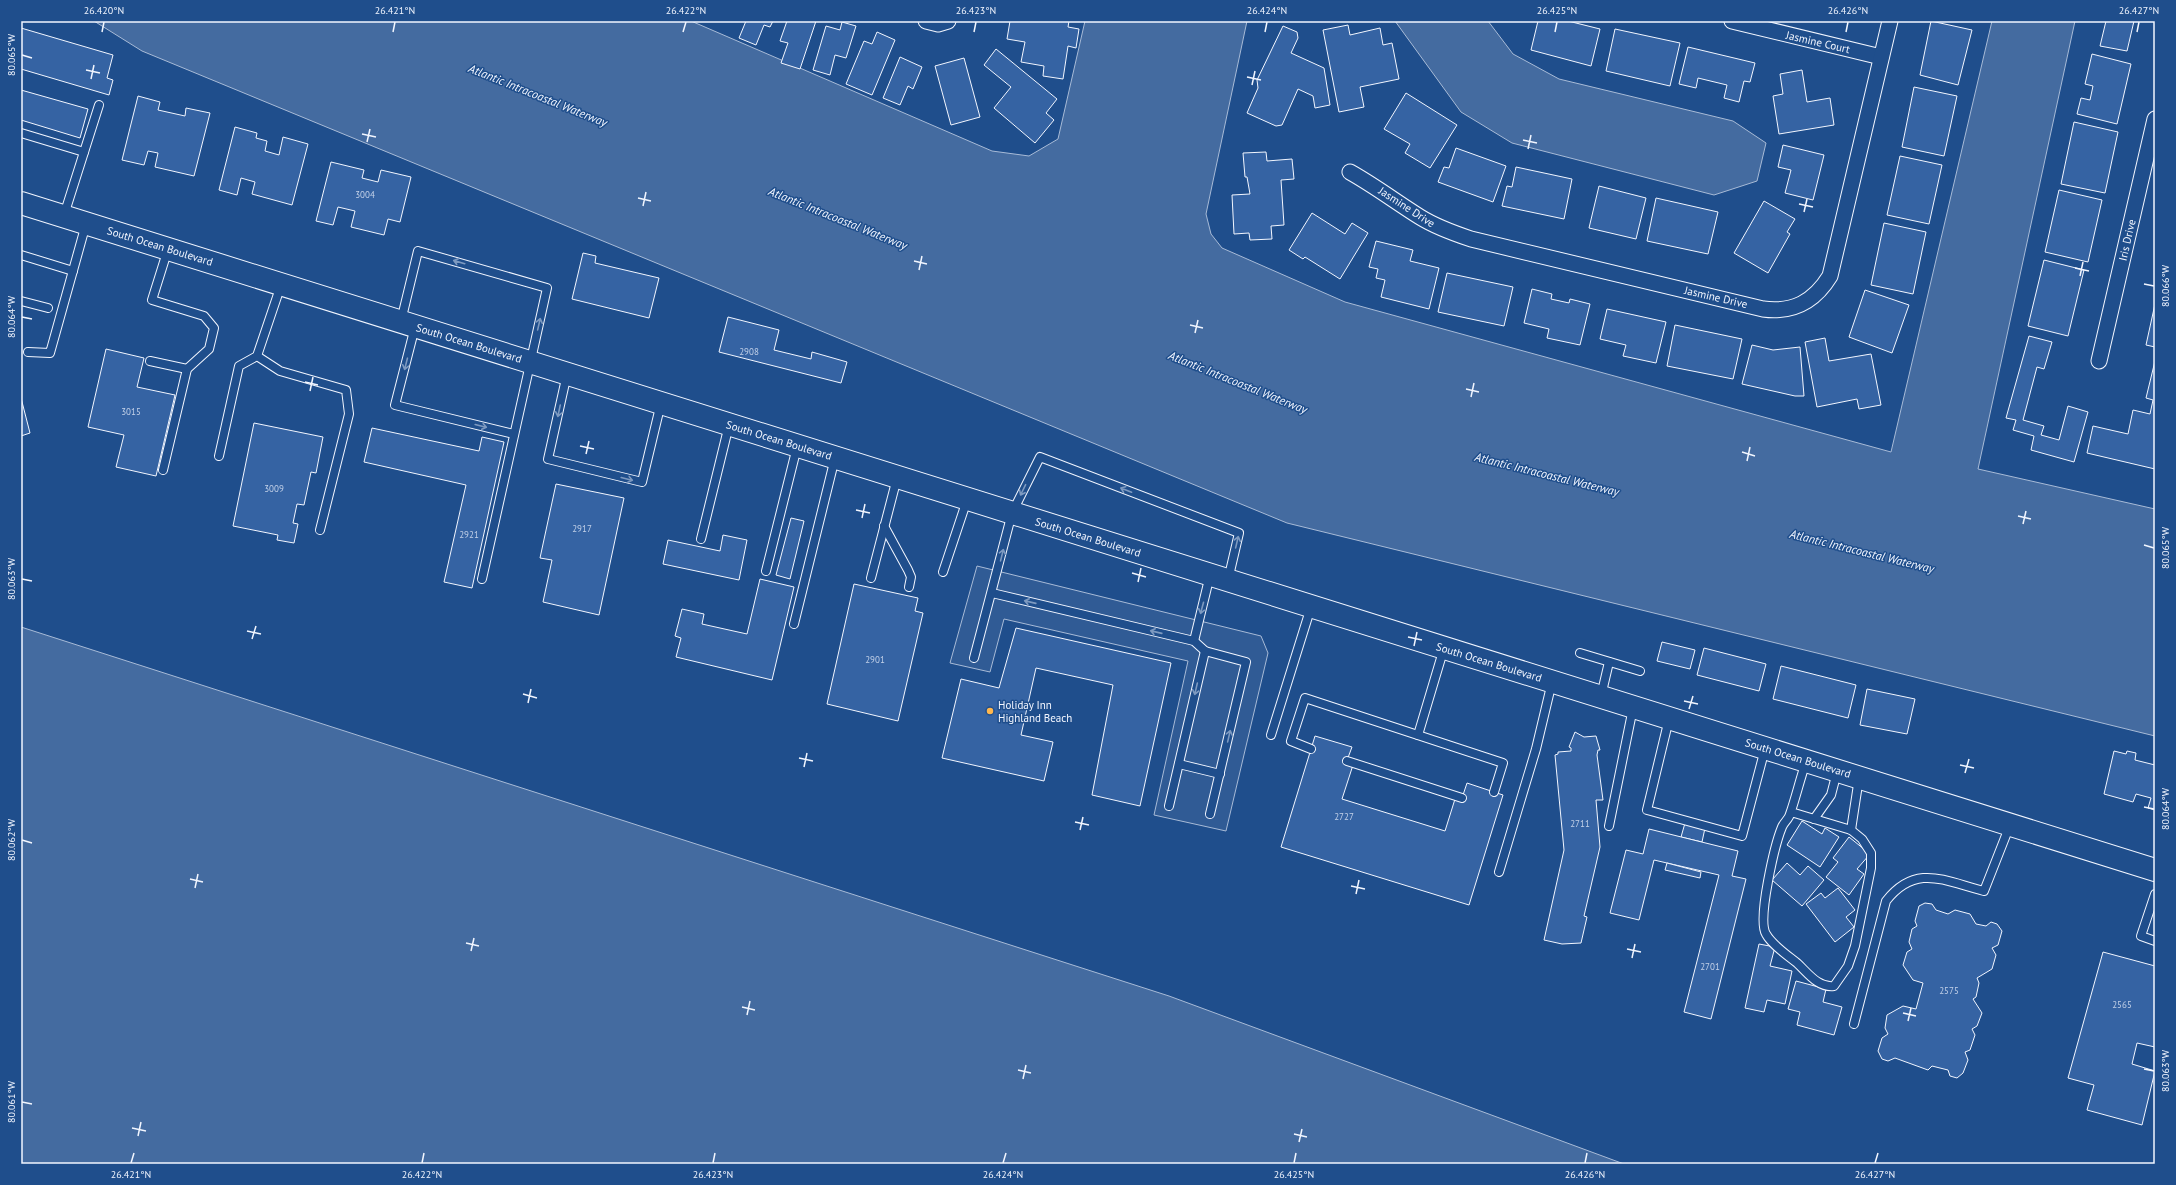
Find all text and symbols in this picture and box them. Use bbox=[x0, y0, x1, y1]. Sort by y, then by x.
text: 26.420°N bbox=[84, 4, 124, 17]
text: 26.421°N bbox=[375, 4, 415, 17]
text: 26.422°N bbox=[666, 4, 706, 17]
text: 26.423°N bbox=[956, 4, 996, 17]
text: 26.424°N bbox=[1247, 4, 1287, 17]
text: 26.425°N bbox=[1537, 4, 1577, 17]
text: 26.426°N bbox=[1828, 4, 1868, 17]
text: 26.427°N bbox=[2119, 4, 2159, 17]
street label: Jasmine Court bbox=[1784, 28, 1852, 56]
text: 80.065°W bbox=[5, 33, 18, 76]
water label: Atlantic Intracoastal Waterway bbox=[466, 60, 610, 130]
water label: Atlantic Intracoastal Waterway bbox=[766, 183, 910, 253]
street label: Jasmine Drive bbox=[1375, 183, 1438, 231]
house number: 3004 bbox=[355, 189, 375, 200]
street label: Iris Drive bbox=[2115, 218, 2139, 262]
street label: South Ocean Boulevard bbox=[105, 223, 215, 269]
one-way arrow bbox=[452, 258, 465, 265]
text: 80.066°W bbox=[2159, 264, 2172, 307]
street label: Jasmine Drive bbox=[1682, 283, 1749, 311]
text: 80.064°W bbox=[5, 295, 18, 338]
one-way arrow bbox=[536, 318, 543, 331]
street label: South Ocean Boulevard bbox=[414, 320, 524, 366]
house number: 2908 bbox=[739, 346, 759, 357]
water label: Atlantic Intracoastal Waterway bbox=[1166, 347, 1310, 417]
one-way arrow bbox=[401, 357, 409, 370]
one-way arrow bbox=[554, 405, 562, 418]
house number: 3015 bbox=[121, 406, 141, 417]
street label: South Ocean Boulevard bbox=[724, 417, 834, 463]
one-way arrow bbox=[474, 423, 487, 430]
water label: Atlantic Intracoastal Waterway bbox=[1472, 449, 1621, 499]
one-way arrow bbox=[620, 475, 633, 483]
house number: 3009 bbox=[264, 483, 284, 494]
one-way arrow bbox=[1019, 484, 1026, 496]
one-way arrow bbox=[1121, 485, 1133, 493]
street label: South Ocean Boulevard bbox=[1033, 514, 1143, 560]
house number: 2917 bbox=[572, 523, 592, 534]
water label: Atlantic Intracoastal Waterway bbox=[1787, 526, 1936, 576]
text: 80.065°W bbox=[2159, 526, 2172, 569]
house number: 2921 bbox=[459, 529, 479, 540]
one-way arrow bbox=[1233, 536, 1241, 549]
one-way arrow bbox=[998, 549, 1006, 562]
text: 80.063°W bbox=[5, 557, 18, 600]
one-way arrow bbox=[1023, 597, 1036, 605]
one-way arrow bbox=[1198, 601, 1205, 614]
one-way arrow bbox=[1150, 627, 1163, 635]
street label: South Ocean Boulevard bbox=[1434, 639, 1544, 685]
house number: 2901 bbox=[865, 654, 885, 665]
one-way arrow bbox=[1192, 683, 1199, 696]
place label: Holiday Inn Highland Beach bbox=[998, 698, 1072, 725]
marker: Holiday Inn Highland Beach bbox=[985, 706, 995, 716]
one-way arrow bbox=[1225, 730, 1233, 743]
street label: South Ocean Boulevard bbox=[1743, 735, 1853, 781]
text: 80.064°W bbox=[2159, 787, 2172, 830]
house number: 2727 bbox=[1334, 811, 1354, 822]
text: 80.062°W bbox=[5, 818, 18, 861]
house number: 2711 bbox=[1570, 818, 1590, 829]
house number: 2701 bbox=[1700, 961, 1720, 972]
house number: 2575 bbox=[1939, 985, 1959, 996]
house number: 2565 bbox=[2112, 999, 2132, 1010]
text: 80.063°W bbox=[2159, 1049, 2172, 1092]
text: 80.061°W bbox=[5, 1080, 18, 1123]
text: 26.421°N bbox=[111, 1168, 151, 1181]
text: 26.422°N bbox=[402, 1168, 442, 1181]
text: 26.423°N bbox=[693, 1168, 733, 1181]
text: 26.424°N bbox=[983, 1168, 1023, 1181]
text: 26.425°N bbox=[1274, 1168, 1314, 1181]
text: 26.426°N bbox=[1565, 1168, 1605, 1181]
text: 26.427°N bbox=[1855, 1168, 1895, 1181]

